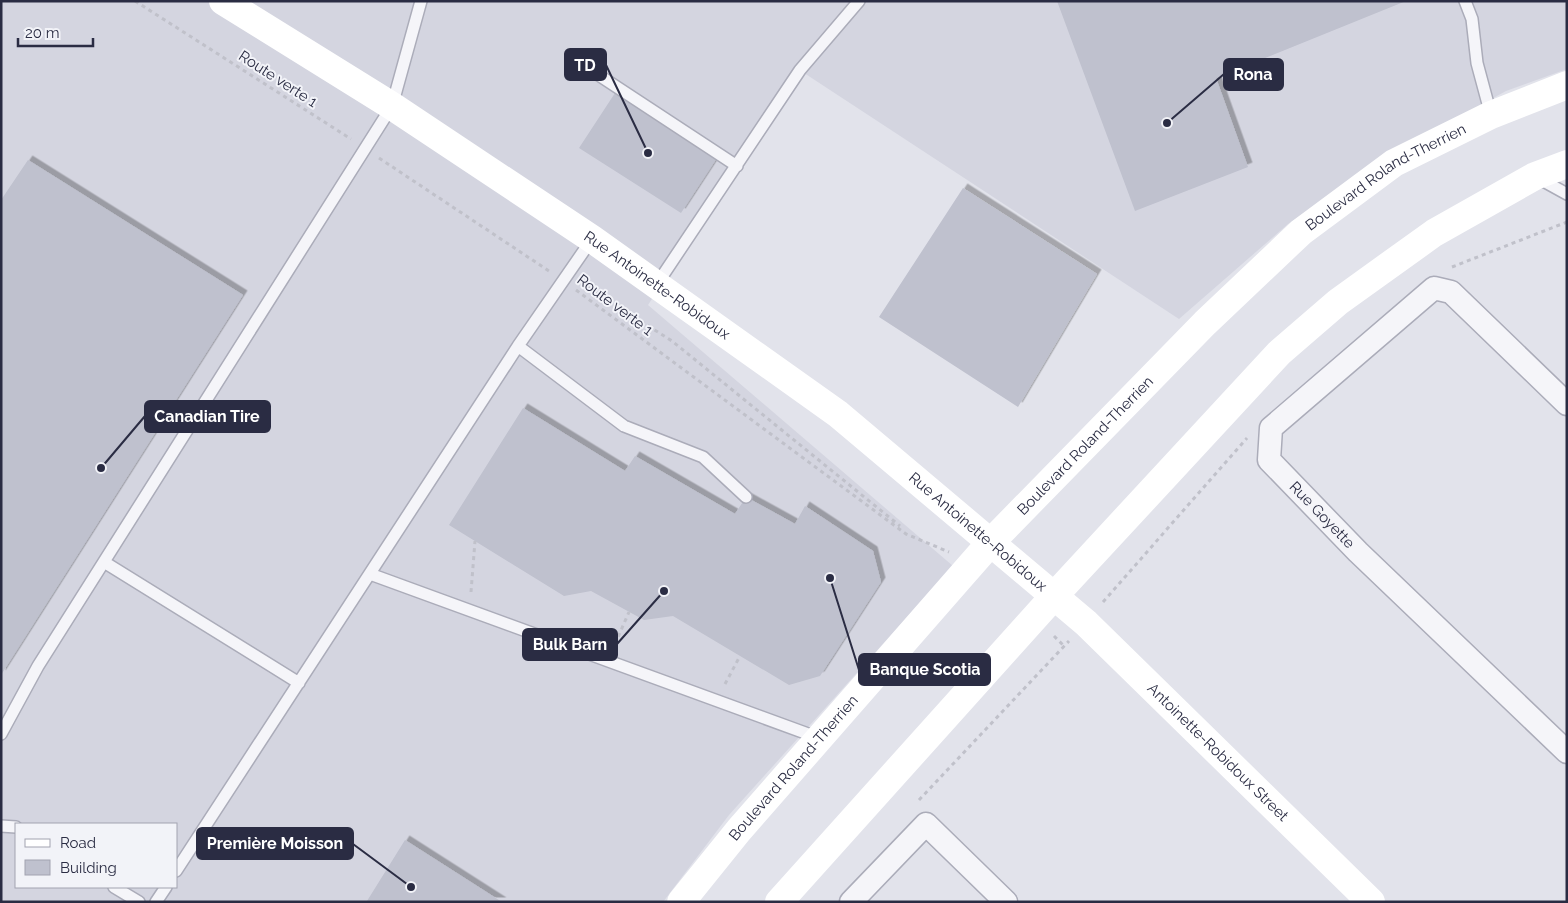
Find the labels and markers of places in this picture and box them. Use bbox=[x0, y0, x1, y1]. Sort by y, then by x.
callout: TD bbox=[565, 49, 606, 80]
callout: Rona bbox=[1224, 59, 1283, 90]
callout: Canadian Tire bbox=[145, 401, 270, 432]
callout: Bulk Barn bbox=[523, 629, 617, 660]
callout: Banque Scotia bbox=[859, 654, 990, 685]
callout: Première Moisson bbox=[197, 828, 353, 859]

